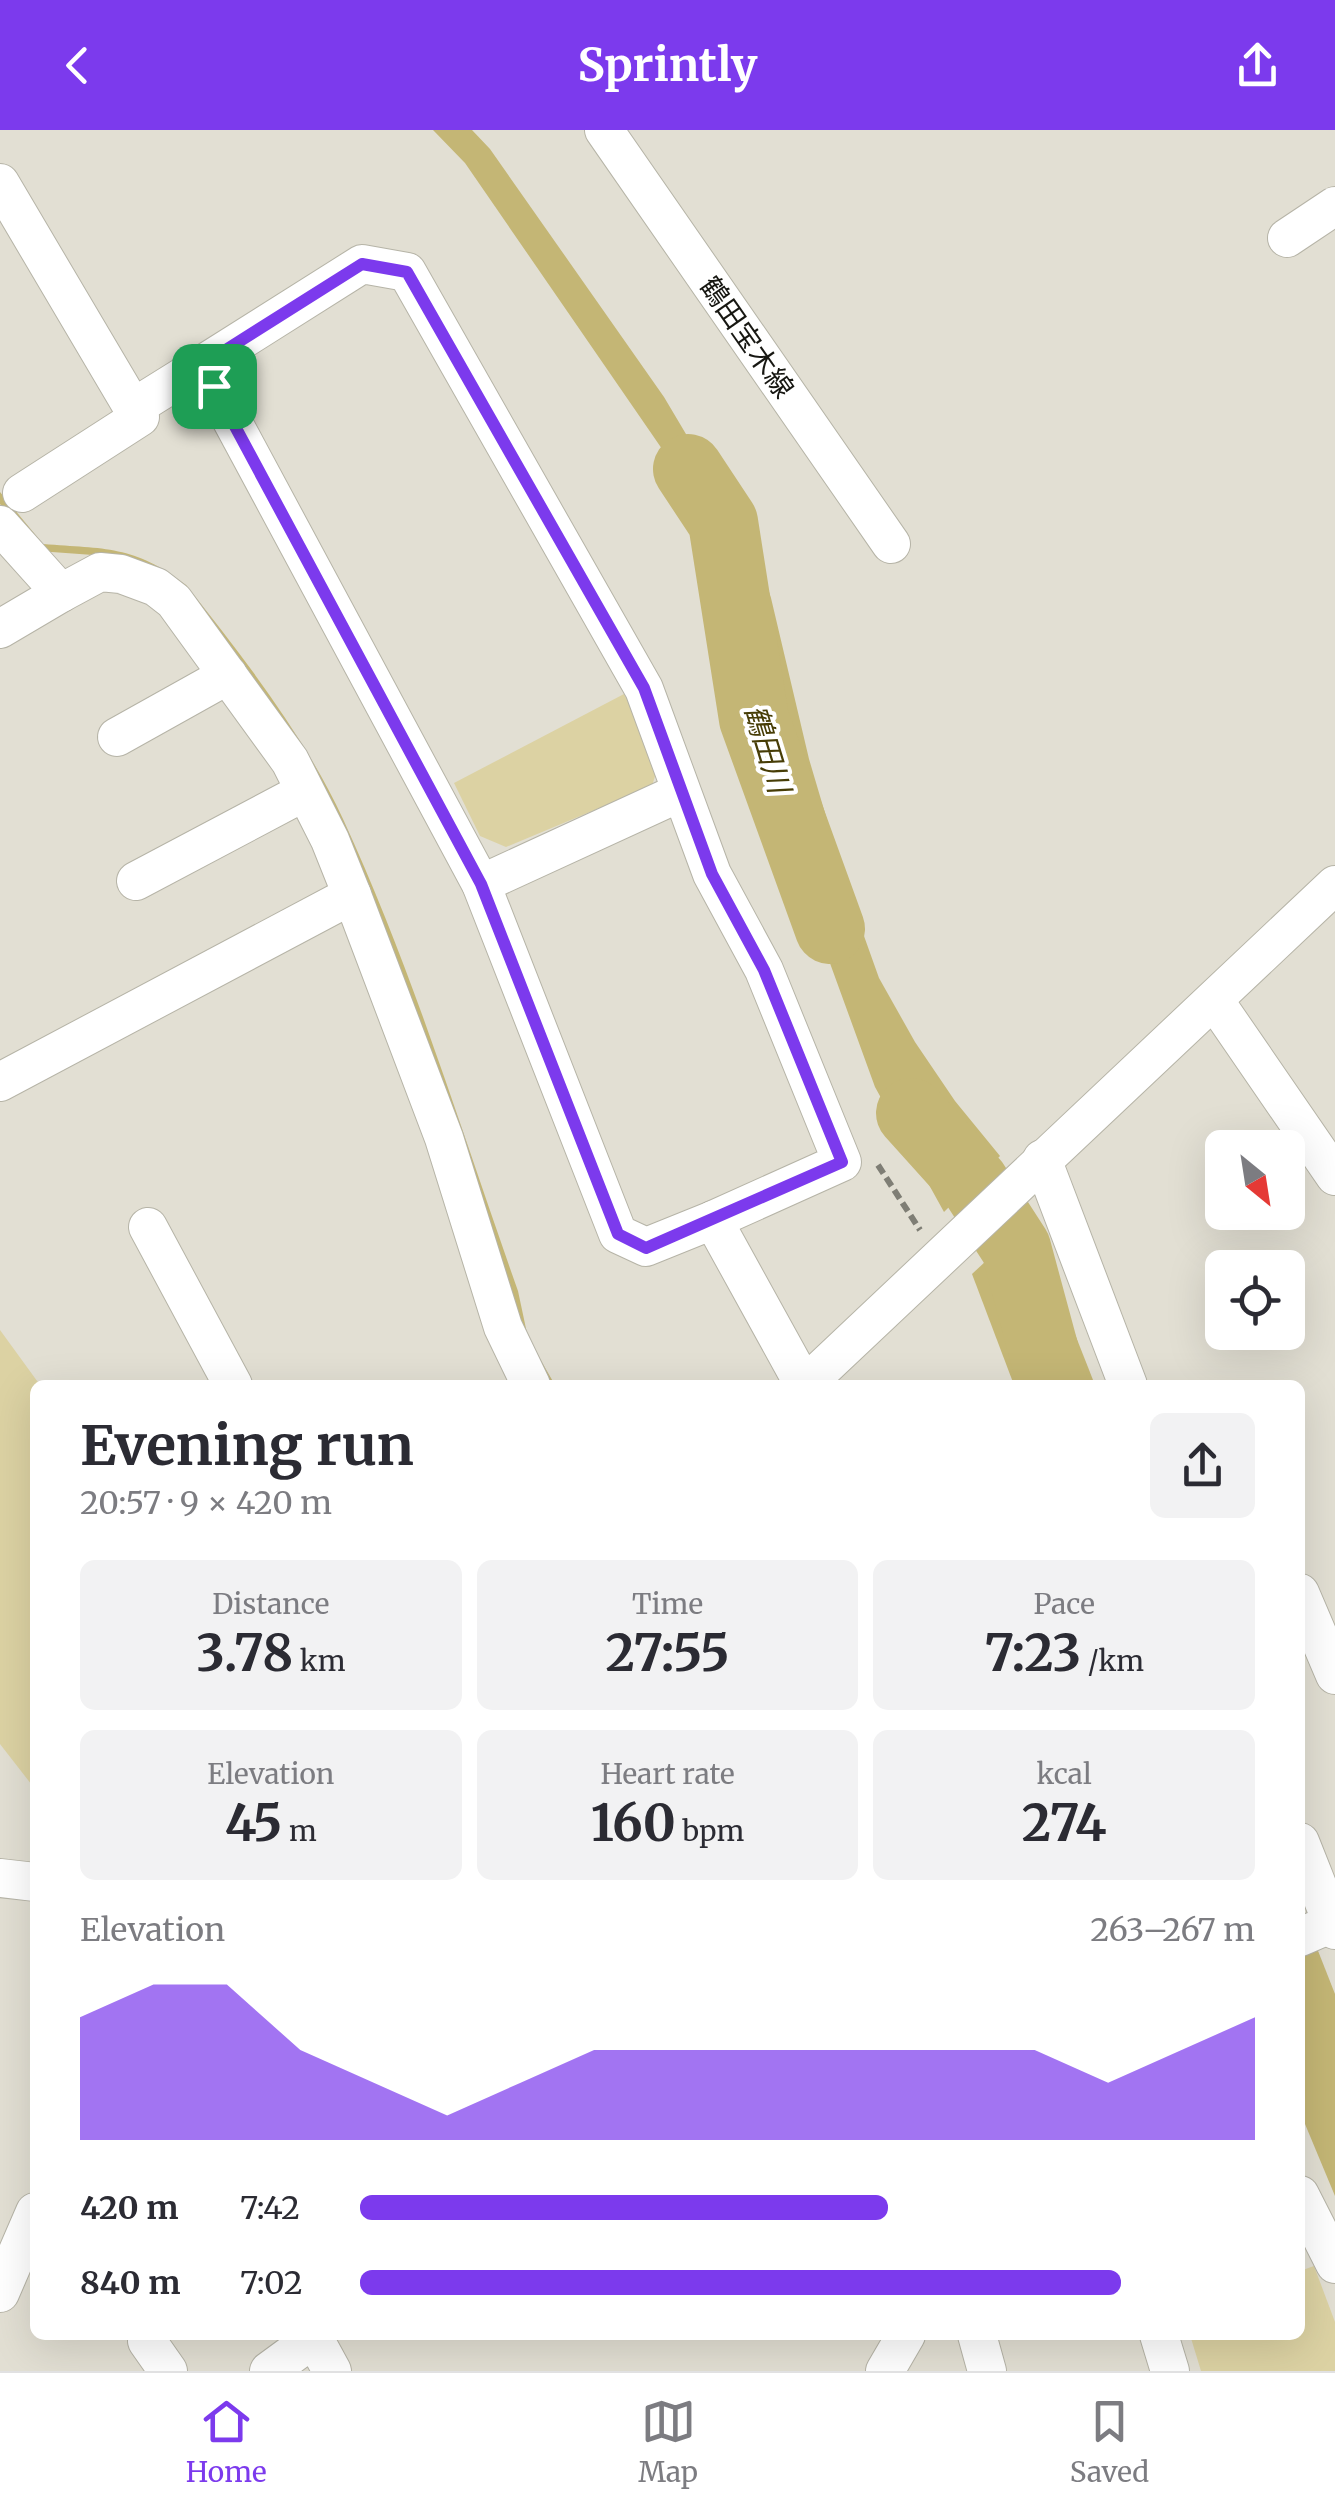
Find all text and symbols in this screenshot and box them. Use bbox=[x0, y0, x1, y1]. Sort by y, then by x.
text: Sprintly bbox=[577, 37, 758, 93]
icon: back bbox=[50, 38, 105, 93]
icon: share bbox=[1230, 38, 1285, 93]
street label: 鶴田宝木線 bbox=[692, 269, 802, 405]
pin bbox=[172, 344, 257, 429]
icon: arrive bbox=[187, 359, 242, 414]
water label: 鶴田川 bbox=[737, 700, 800, 800]
north arrow bbox=[1205, 1130, 1305, 1230]
map controls bbox=[1205, 1130, 1305, 1350]
button: locate bbox=[1205, 1250, 1305, 1350]
text: Evening run bbox=[80, 1411, 414, 1480]
button: share bbox=[1150, 1413, 1255, 1518]
text: 20:57 · 9 × 420 m bbox=[80, 1483, 332, 1523]
text: Distance bbox=[212, 1586, 329, 1622]
text: Time bbox=[632, 1586, 703, 1622]
text: Pace bbox=[1034, 1586, 1095, 1622]
text: 3.78 bbox=[196, 1622, 293, 1685]
text: 27:55 bbox=[605, 1622, 730, 1685]
text: 7:23 bbox=[984, 1622, 1081, 1685]
text: km bbox=[293, 1643, 345, 1679]
text: /km bbox=[1081, 1643, 1144, 1679]
text: Elevation bbox=[207, 1756, 334, 1792]
text: Heart rate bbox=[601, 1756, 734, 1792]
text: kcal bbox=[1037, 1756, 1092, 1792]
text: 45 bbox=[225, 1792, 282, 1855]
text: 160 bbox=[591, 1792, 676, 1855]
text: 274 bbox=[1022, 1792, 1107, 1855]
text: m bbox=[282, 1813, 317, 1849]
text: bpm bbox=[676, 1813, 744, 1849]
text: Elevation bbox=[80, 1910, 225, 1950]
text: 263–267 m bbox=[1090, 1910, 1255, 1950]
text: 420 m bbox=[80, 2188, 178, 2228]
text: 7:42 bbox=[240, 2188, 300, 2228]
text: 840 m bbox=[80, 2263, 181, 2303]
text: 7:02 bbox=[240, 2263, 303, 2303]
tab: Home bbox=[186, 2394, 267, 2490]
tab: Map bbox=[638, 2394, 698, 2490]
tab: Saved bbox=[1070, 2394, 1149, 2490]

